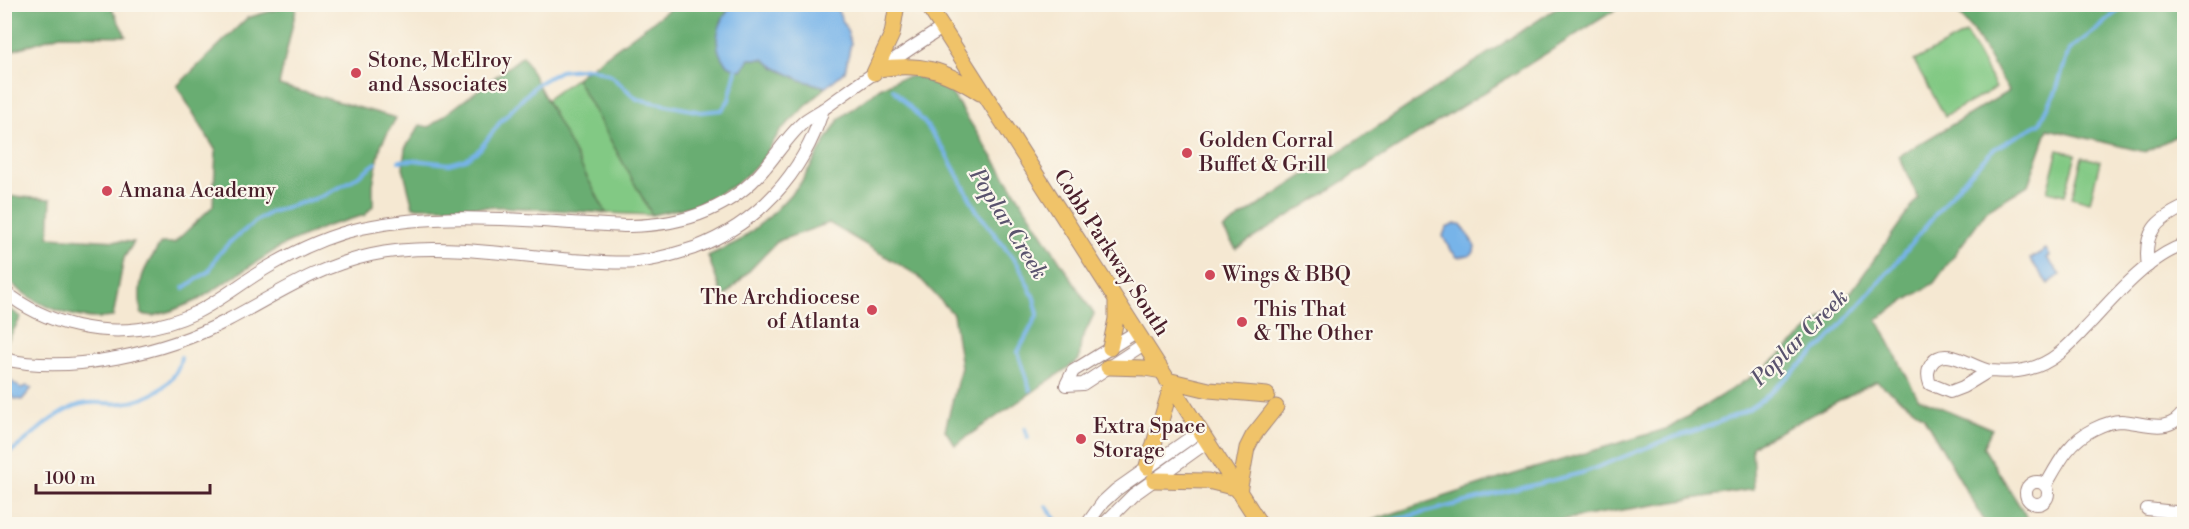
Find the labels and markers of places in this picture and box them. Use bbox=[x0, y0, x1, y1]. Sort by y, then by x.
place label: Stone, McElroy and Associates bbox=[368, 48, 512, 98]
marker: Stone, McElroy and Associates bbox=[349, 66, 363, 80]
place label: Golden Corral Buffet & Grill bbox=[1198, 128, 1333, 178]
marker: Golden Corral Buffet & Grill bbox=[1180, 146, 1194, 160]
place label: Amana Academy bbox=[118, 178, 277, 204]
marker: Amana Academy bbox=[100, 184, 114, 198]
place label: Wings & BBQ bbox=[1221, 262, 1351, 288]
marker: Wings & BBQ bbox=[1203, 268, 1217, 282]
place label: The Archdiocese of Atlanta bbox=[700, 285, 860, 335]
place label: This That & The Other bbox=[1254, 297, 1373, 347]
marker: The Archdiocese of Atlanta bbox=[865, 303, 879, 317]
marker: This That & The Other bbox=[1235, 315, 1249, 329]
place label: Extra Space Storage bbox=[1093, 414, 1206, 464]
marker: Extra Space Storage bbox=[1074, 432, 1088, 446]

